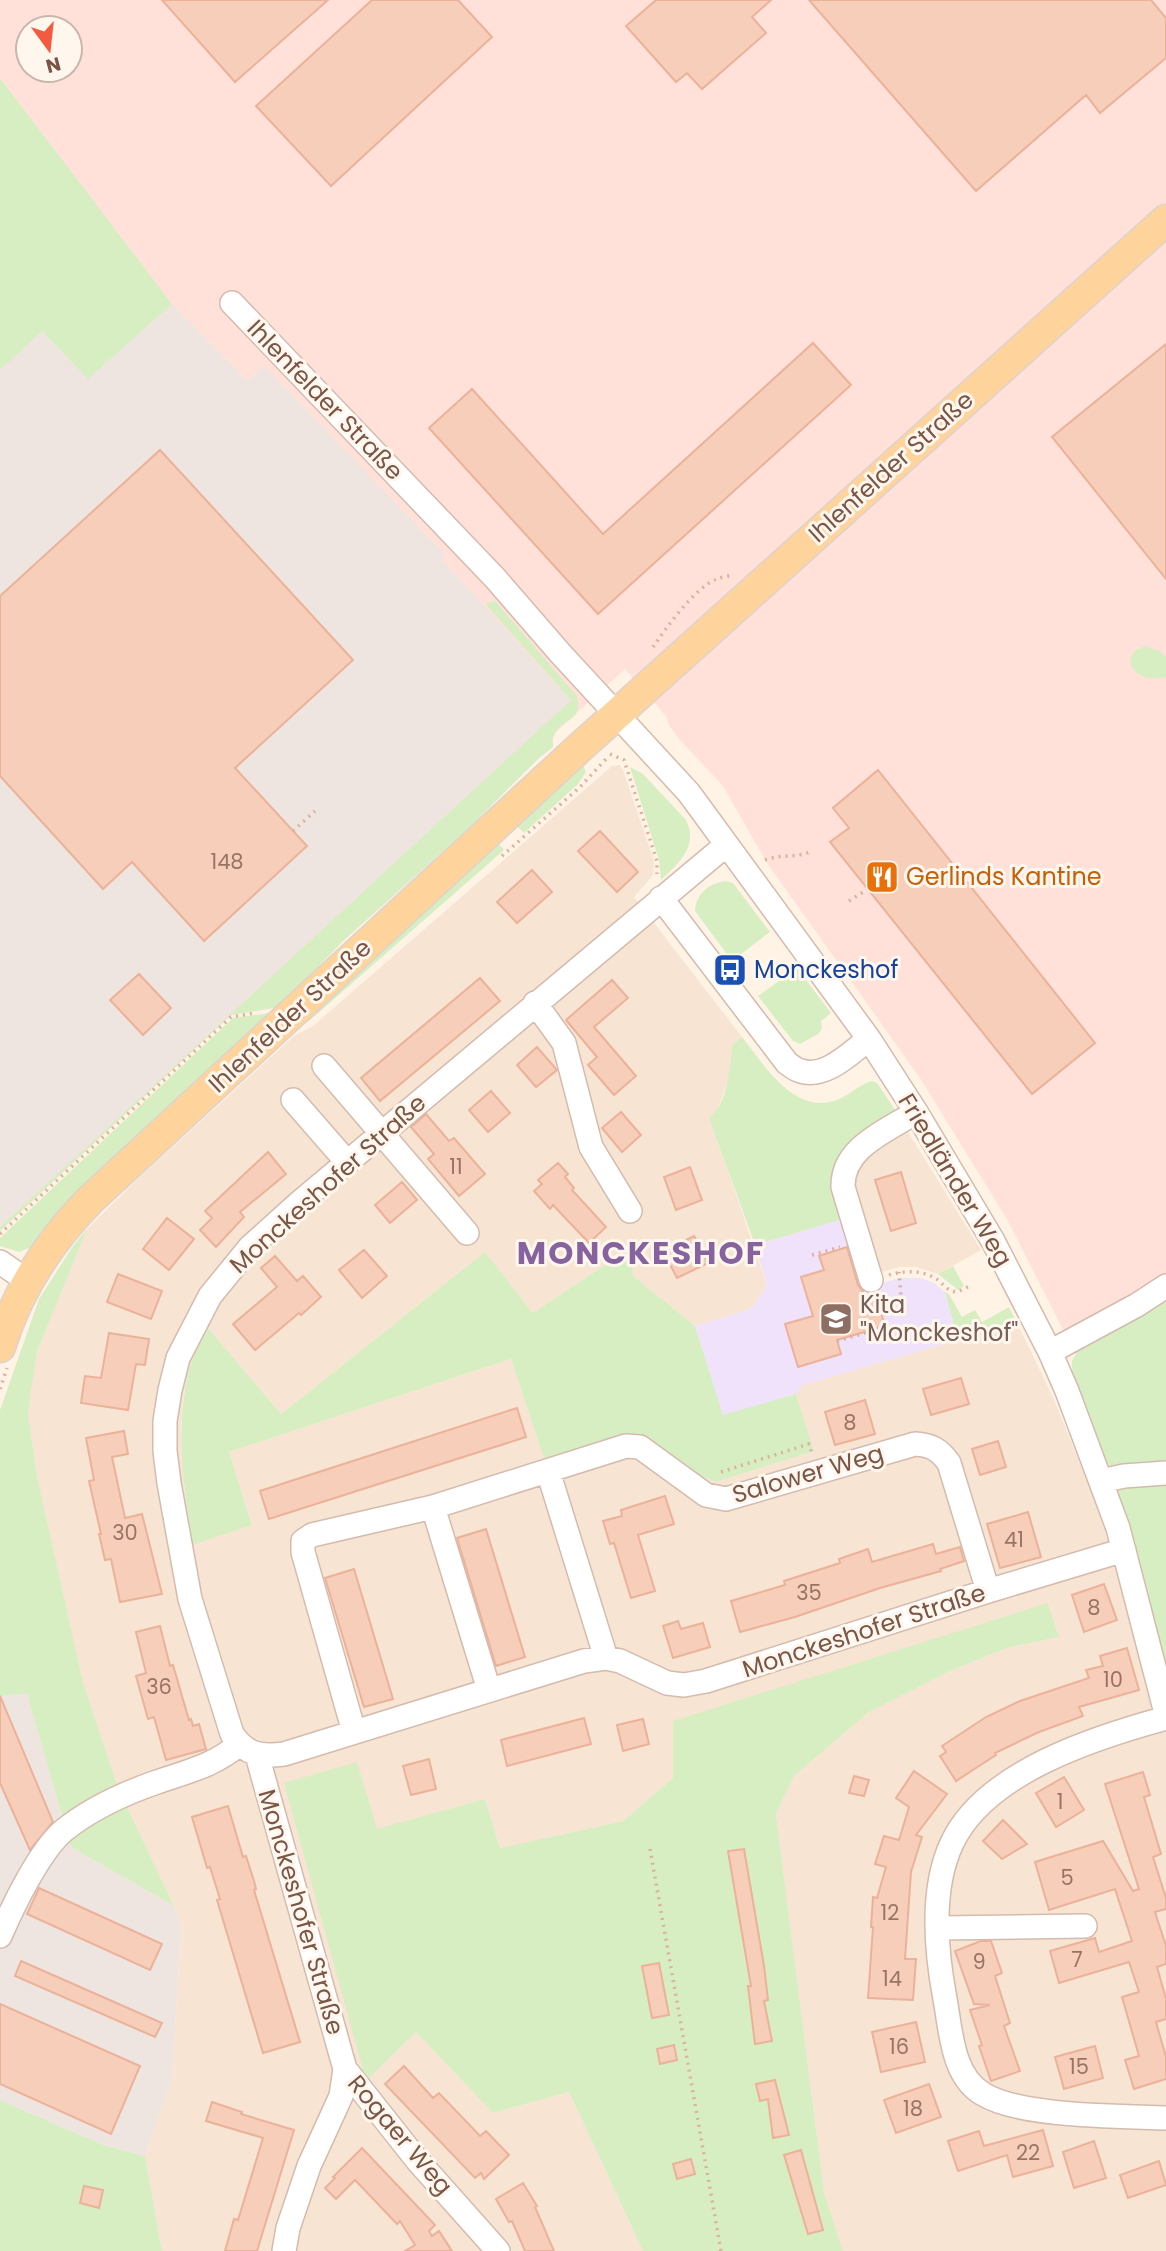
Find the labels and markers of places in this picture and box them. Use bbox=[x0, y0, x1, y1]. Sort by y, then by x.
restaurant icon: Gerlinds Kantine bbox=[863, 858, 901, 896]
place label: Gerlinds Kantine bbox=[906, 860, 1102, 893]
bus stop icon: Monckeshof bbox=[711, 951, 749, 989]
place label: Monckeshof bbox=[754, 953, 898, 986]
place label: Kita "Monckeshof" bbox=[860, 1288, 1018, 1349]
school or university icon: Kita "Monckeshof" bbox=[817, 1300, 855, 1338]

